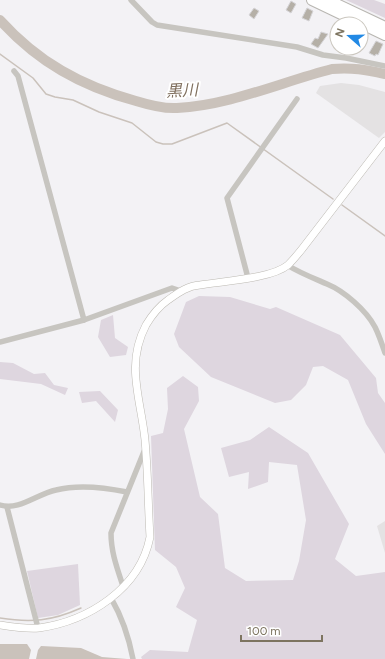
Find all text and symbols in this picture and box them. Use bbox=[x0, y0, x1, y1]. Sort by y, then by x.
north arrow bbox=[329, 16, 369, 56]
text: N bbox=[333, 27, 348, 39]
water label: 黒川 bbox=[166, 80, 200, 101]
scale bar bbox=[241, 617, 322, 643]
text: 100 m bbox=[247, 624, 281, 638]

